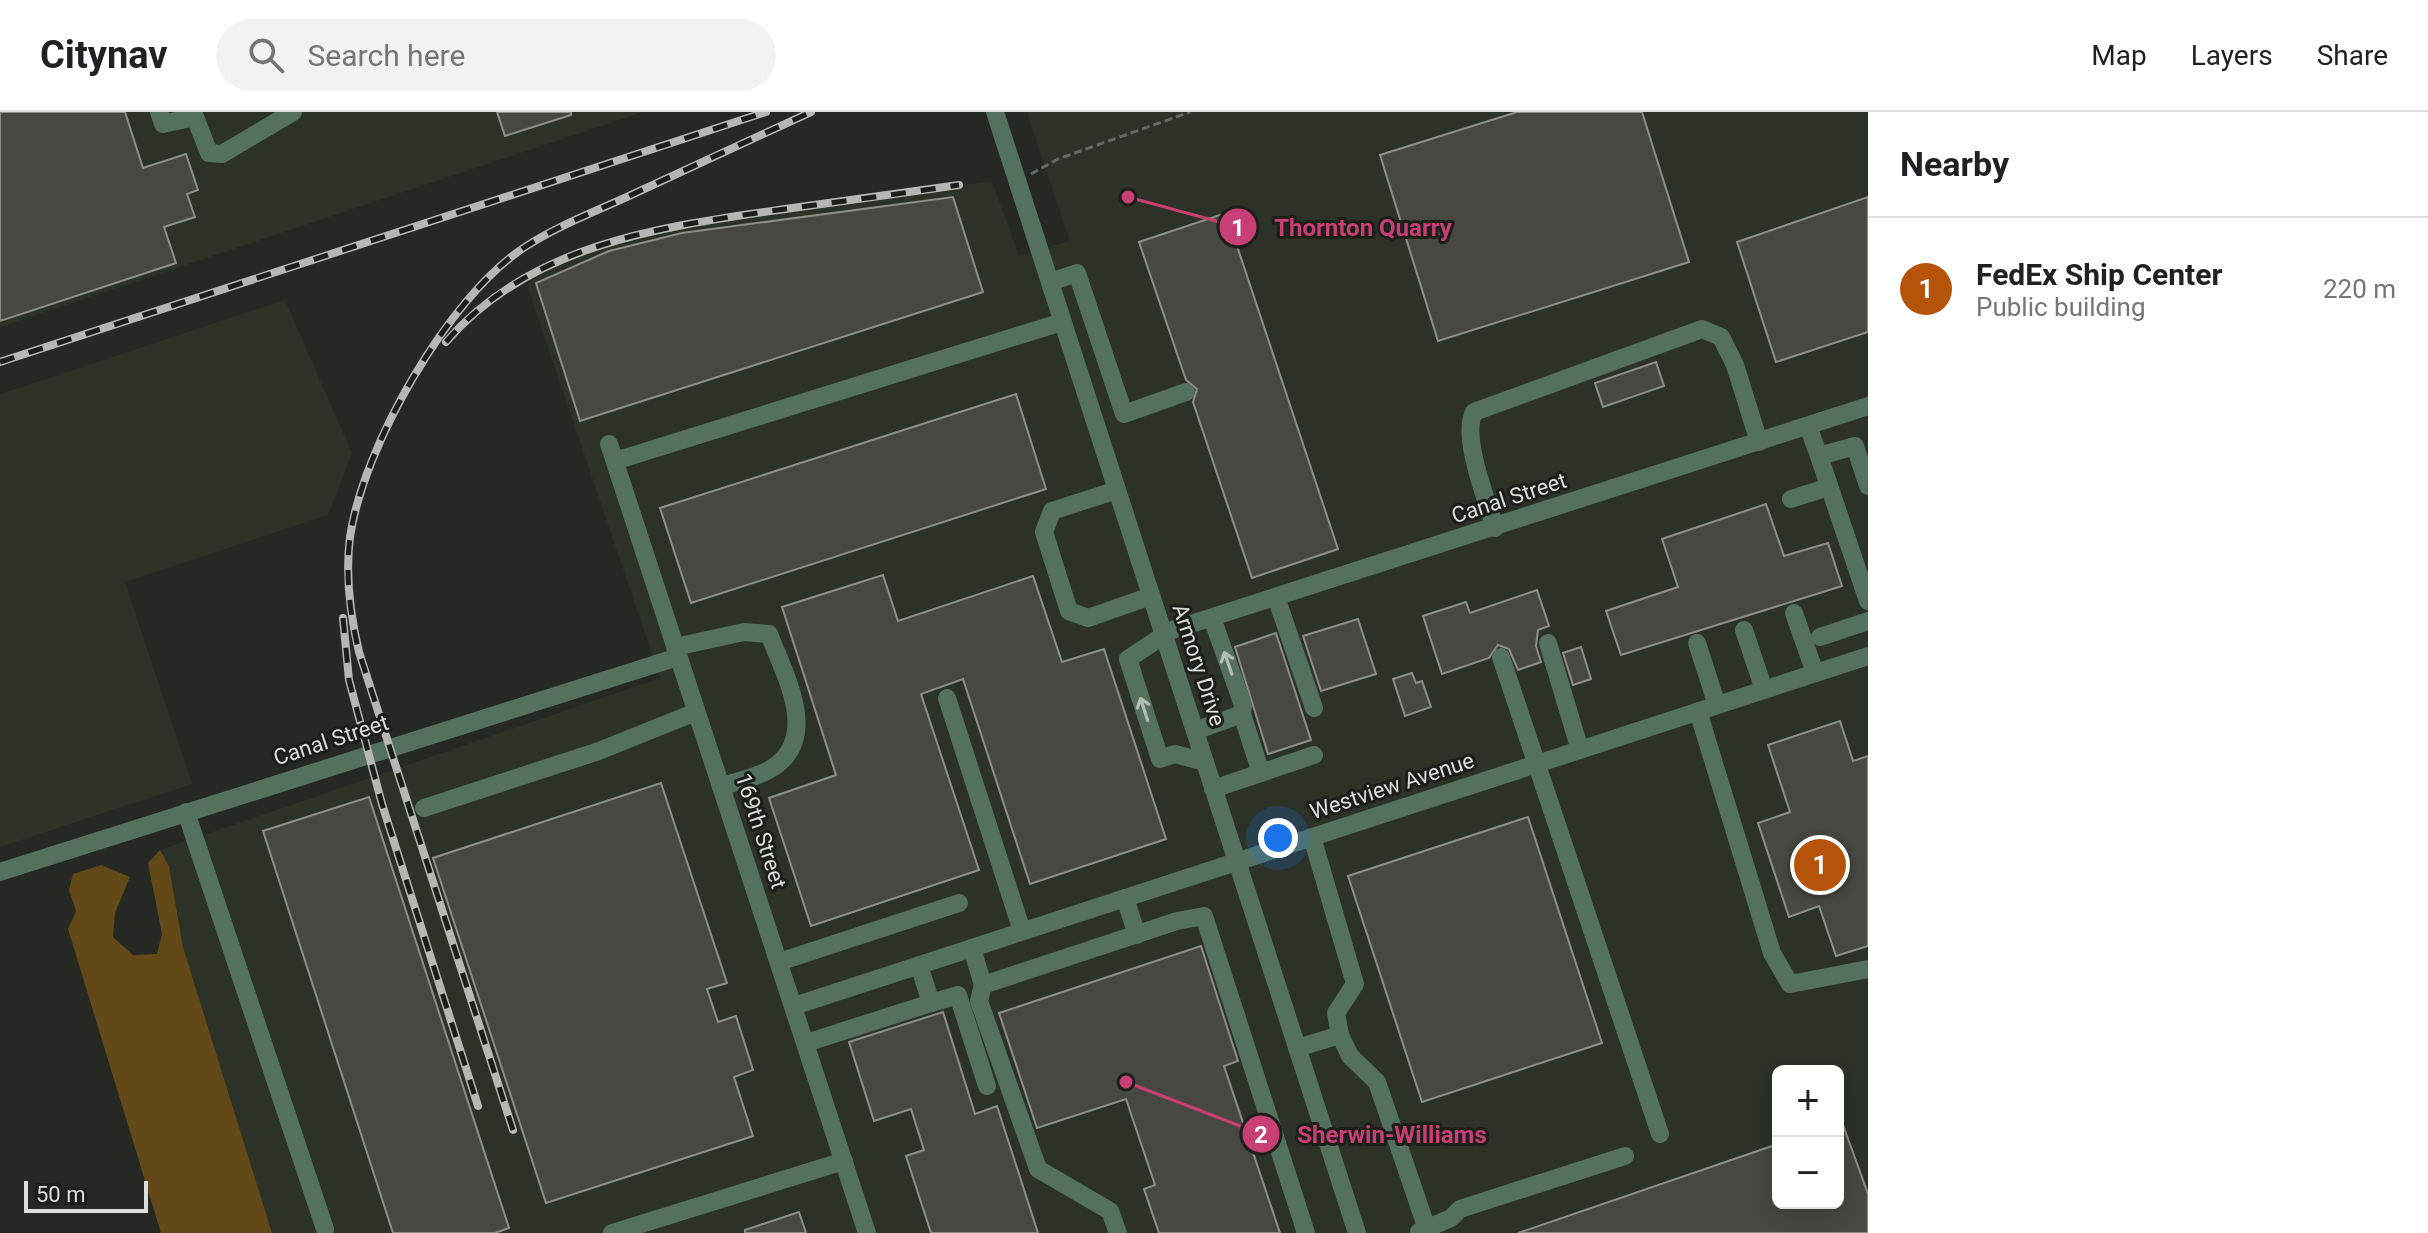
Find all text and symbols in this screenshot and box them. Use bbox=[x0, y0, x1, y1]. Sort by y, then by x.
search box bbox=[216, 19, 776, 91]
text: Citynav bbox=[40, 33, 168, 77]
icon: search bbox=[244, 33, 288, 77]
text: Search here bbox=[308, 38, 465, 73]
text: Map bbox=[2091, 39, 2147, 72]
text: Layers bbox=[2191, 39, 2273, 72]
text: Share bbox=[2317, 39, 2388, 72]
text: Nearby bbox=[1900, 144, 2009, 184]
callout: Thornton Quarry bbox=[1218, 203, 1468, 251]
text: 1 bbox=[1231, 214, 1245, 242]
text: Thornton Quarry bbox=[1274, 214, 1453, 242]
text: FedEx Ship Center bbox=[1976, 257, 2222, 292]
text: 1 bbox=[1919, 274, 1933, 304]
text: 220 m bbox=[2323, 274, 2396, 304]
text: Public building bbox=[1976, 292, 2146, 322]
street label: Canal Street bbox=[1448, 468, 1570, 528]
street label: Armory Drive bbox=[1168, 601, 1230, 729]
one-way arrow bbox=[1219, 650, 1234, 675]
one-way arrow bbox=[1136, 697, 1150, 722]
street label: Canal Street bbox=[270, 710, 392, 770]
street label: Westview Avenue bbox=[1307, 748, 1477, 824]
street label: 169th Street bbox=[731, 770, 791, 892]
your location bbox=[1258, 818, 1298, 858]
pin: 1 bbox=[1794, 835, 1846, 895]
map controls bbox=[1772, 1065, 1844, 1209]
button: + bbox=[1772, 1065, 1844, 1137]
callout: Sherwin-Williams bbox=[1241, 1110, 1502, 1158]
text: 2 bbox=[1254, 1121, 1268, 1149]
text: Sherwin-Williams bbox=[1297, 1121, 1487, 1149]
button: − bbox=[1772, 1137, 1844, 1209]
scale bar bbox=[24, 1177, 148, 1213]
text: 50 m bbox=[36, 1182, 85, 1207]

